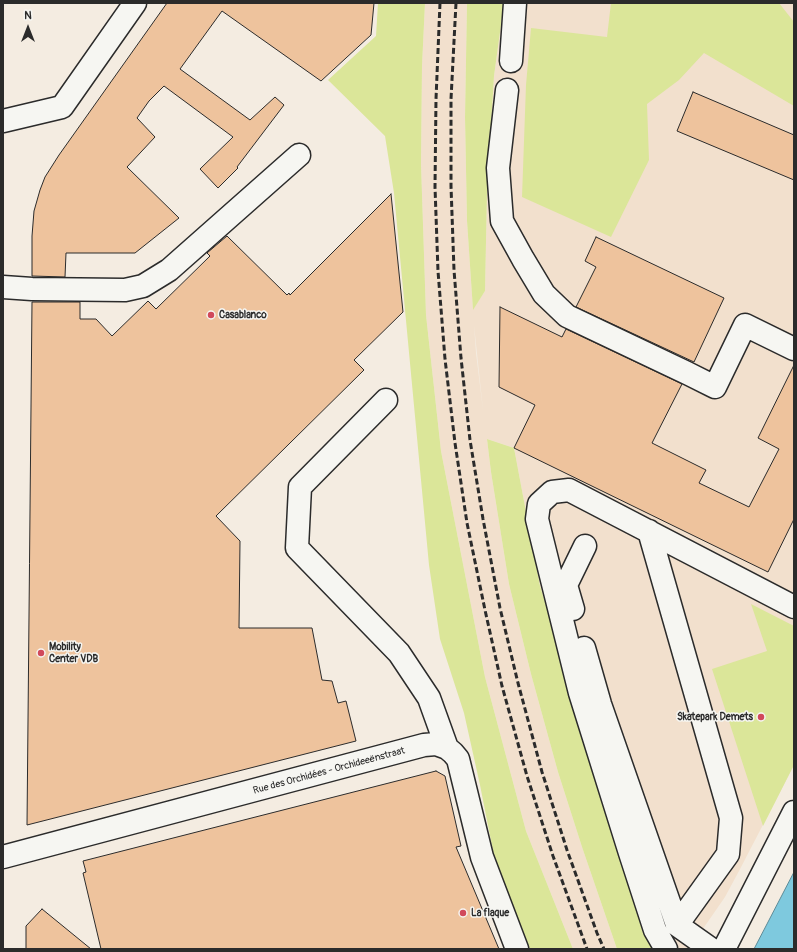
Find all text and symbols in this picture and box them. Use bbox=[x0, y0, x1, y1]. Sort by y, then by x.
north arrow bbox=[8, 8, 48, 48]
text: N bbox=[24, 9, 32, 22]
place label: Casablanco bbox=[219, 309, 267, 321]
marker: Casablanco bbox=[206, 310, 216, 320]
place label: Mobility Center VDB bbox=[49, 641, 98, 664]
marker: Mobility Center VDB bbox=[36, 648, 46, 658]
place label: Skatepark Demets bbox=[677, 711, 753, 723]
marker: Skatepark Demets bbox=[756, 712, 766, 722]
street label: Rue des Orchidées - Orchideeënstraat bbox=[252, 745, 406, 797]
place label: La flaque bbox=[471, 907, 509, 919]
marker: La flaque bbox=[458, 908, 468, 918]

